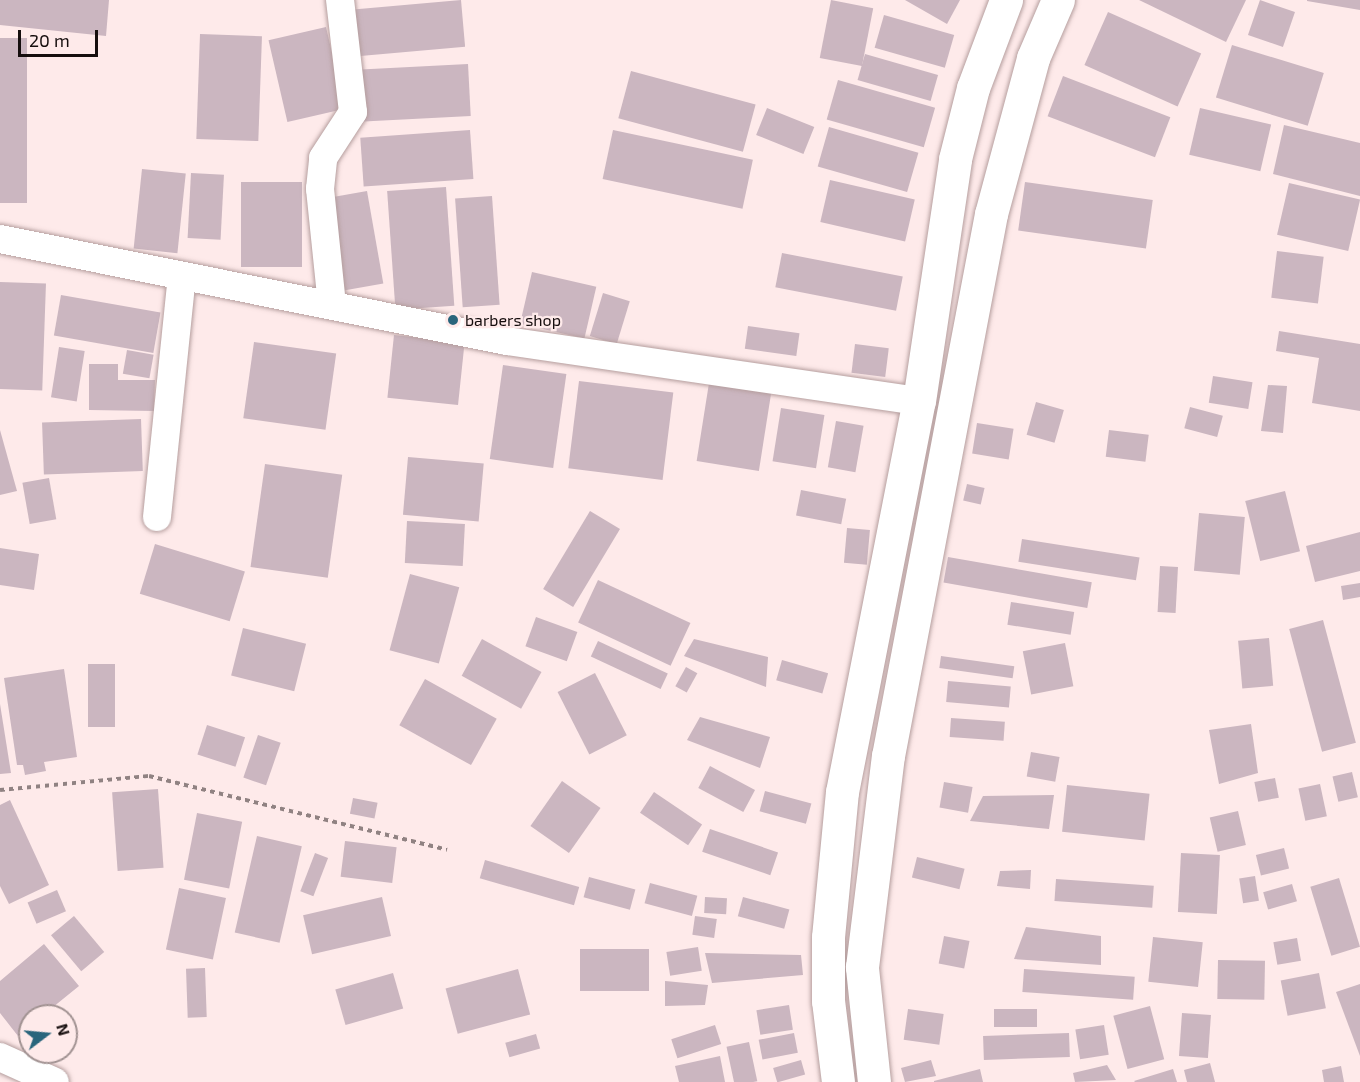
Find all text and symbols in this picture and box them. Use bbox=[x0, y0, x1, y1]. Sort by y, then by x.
scale bar bbox=[21, 18, 100, 56]
text: 20 m bbox=[29, 29, 70, 51]
place label: barbers shop bbox=[465, 310, 561, 330]
marker: barbers shop bbox=[446, 313, 460, 327]
north arrow bbox=[18, 1004, 78, 1064]
text: N bbox=[53, 1021, 75, 1038]

